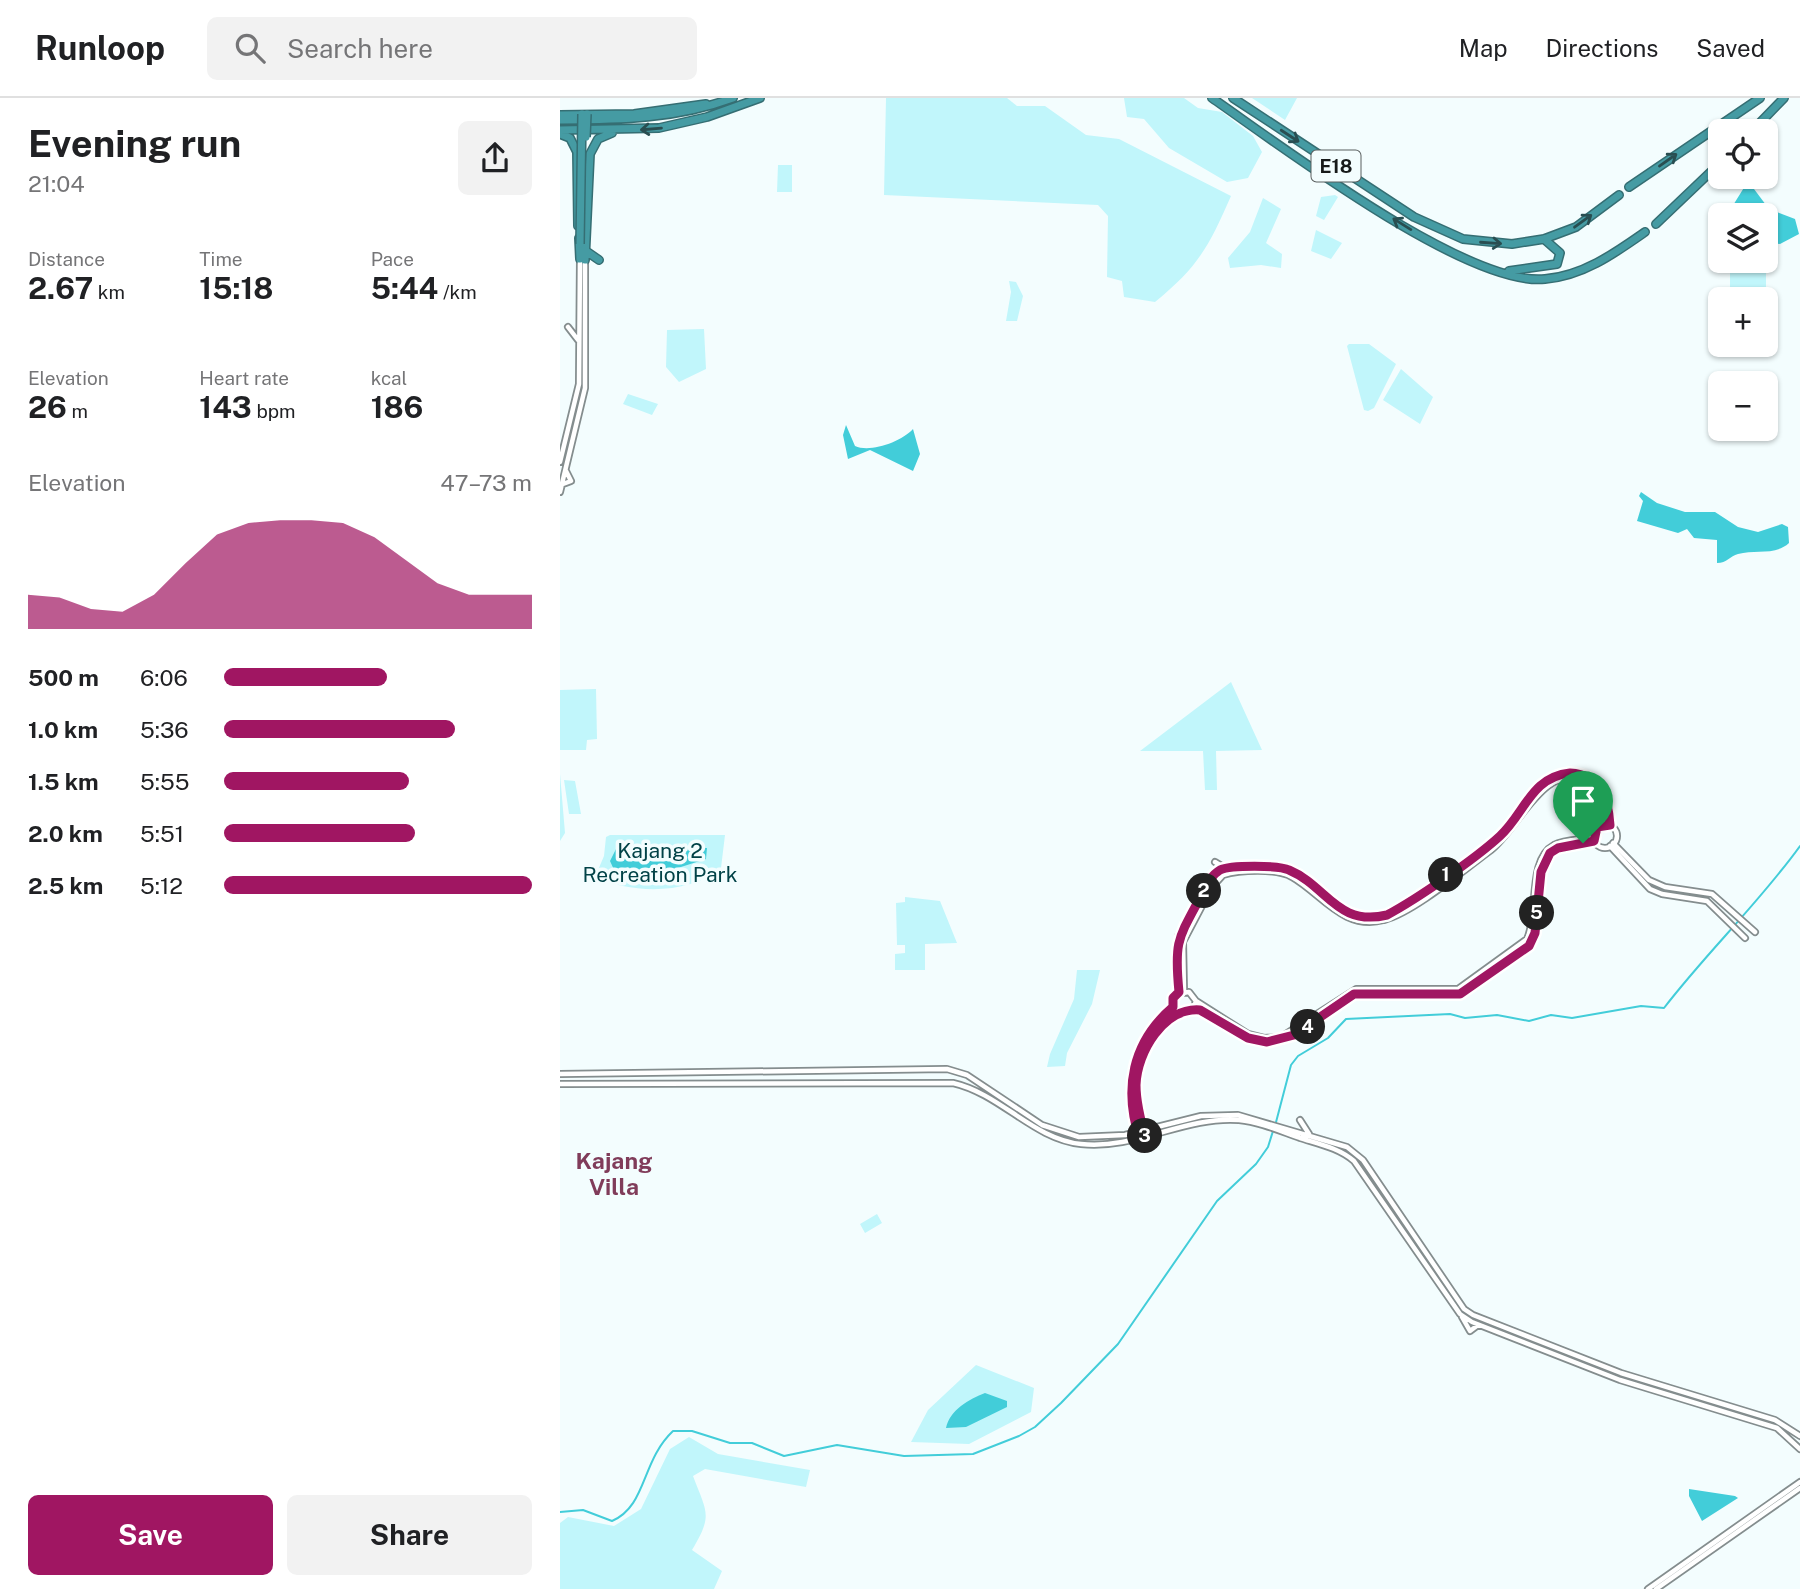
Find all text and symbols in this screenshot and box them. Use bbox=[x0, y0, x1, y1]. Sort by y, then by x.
search box bbox=[207, 17, 697, 80]
text: Runloop bbox=[35, 29, 165, 67]
icon: search bbox=[231, 29, 269, 67]
text: Search here bbox=[287, 33, 433, 64]
text: Map bbox=[1459, 34, 1508, 62]
text: Directions bbox=[1546, 34, 1658, 62]
text: Saved bbox=[1696, 34, 1765, 62]
map controls bbox=[1708, 119, 1778, 441]
button: locate bbox=[1708, 119, 1778, 189]
text: Evening run bbox=[28, 121, 241, 166]
button: share bbox=[458, 121, 532, 195]
one-way arrow bbox=[640, 123, 663, 136]
one-way arrow bbox=[1279, 129, 1299, 143]
road number: E18 bbox=[1312, 150, 1360, 181]
one-way arrow bbox=[1658, 153, 1677, 167]
text: 21:04 bbox=[28, 170, 85, 197]
button: layers bbox=[1708, 203, 1778, 273]
one-way arrow bbox=[1573, 214, 1592, 228]
one-way arrow bbox=[1393, 216, 1412, 231]
one-way arrow bbox=[1479, 236, 1502, 249]
text: Distance bbox=[28, 248, 105, 270]
text: Time bbox=[199, 248, 243, 270]
text: Pace bbox=[371, 248, 414, 270]
text: 2.67 bbox=[28, 270, 93, 306]
text: 15:18 bbox=[199, 270, 273, 306]
text: 5:44 bbox=[371, 270, 438, 306]
text: km bbox=[93, 281, 125, 303]
text: /km bbox=[438, 281, 477, 303]
button: + bbox=[1708, 287, 1778, 357]
text: Elevation bbox=[28, 367, 109, 389]
text: Heart rate bbox=[199, 367, 289, 389]
text: kcal bbox=[371, 367, 407, 389]
button: − bbox=[1708, 371, 1778, 441]
text: 26 bbox=[28, 389, 67, 425]
text: 143 bbox=[199, 389, 252, 425]
text: 186 bbox=[371, 389, 423, 425]
text: m bbox=[67, 400, 88, 422]
text: bpm bbox=[252, 400, 296, 422]
text: Elevation bbox=[28, 469, 126, 496]
text: 47–73 m bbox=[440, 469, 532, 496]
text: 500 m bbox=[28, 664, 99, 691]
text: 6:06 bbox=[140, 664, 188, 691]
text: 1.0 km bbox=[28, 716, 98, 743]
text: 5:36 bbox=[140, 716, 189, 743]
text: 1.5 km bbox=[28, 768, 99, 795]
text: 5:55 bbox=[140, 768, 189, 795]
pin bbox=[1553, 771, 1613, 843]
icon: arrive bbox=[1564, 782, 1602, 820]
text: 2.0 km bbox=[28, 820, 103, 847]
text: 5:51 bbox=[140, 820, 184, 847]
park label: Kajang 2 Recreation Park bbox=[582, 838, 738, 887]
pin: 1 bbox=[1428, 858, 1463, 892]
text: 1 bbox=[1441, 863, 1450, 885]
text: 2.5 km bbox=[28, 872, 103, 899]
text: 5:12 bbox=[140, 872, 183, 899]
pin: 2 bbox=[1186, 874, 1222, 908]
text: 2 bbox=[1197, 879, 1210, 901]
pin: 5 bbox=[1520, 896, 1555, 930]
text: 5 bbox=[1530, 901, 1543, 923]
pin: 4 bbox=[1290, 1010, 1326, 1044]
text: 4 bbox=[1301, 1015, 1314, 1037]
pin: 3 bbox=[1128, 1118, 1162, 1154]
text: 3 bbox=[1138, 1124, 1151, 1146]
district label: Kajang Villa bbox=[575, 1147, 653, 1200]
button: Save bbox=[28, 1495, 273, 1575]
button: Share bbox=[287, 1495, 532, 1575]

